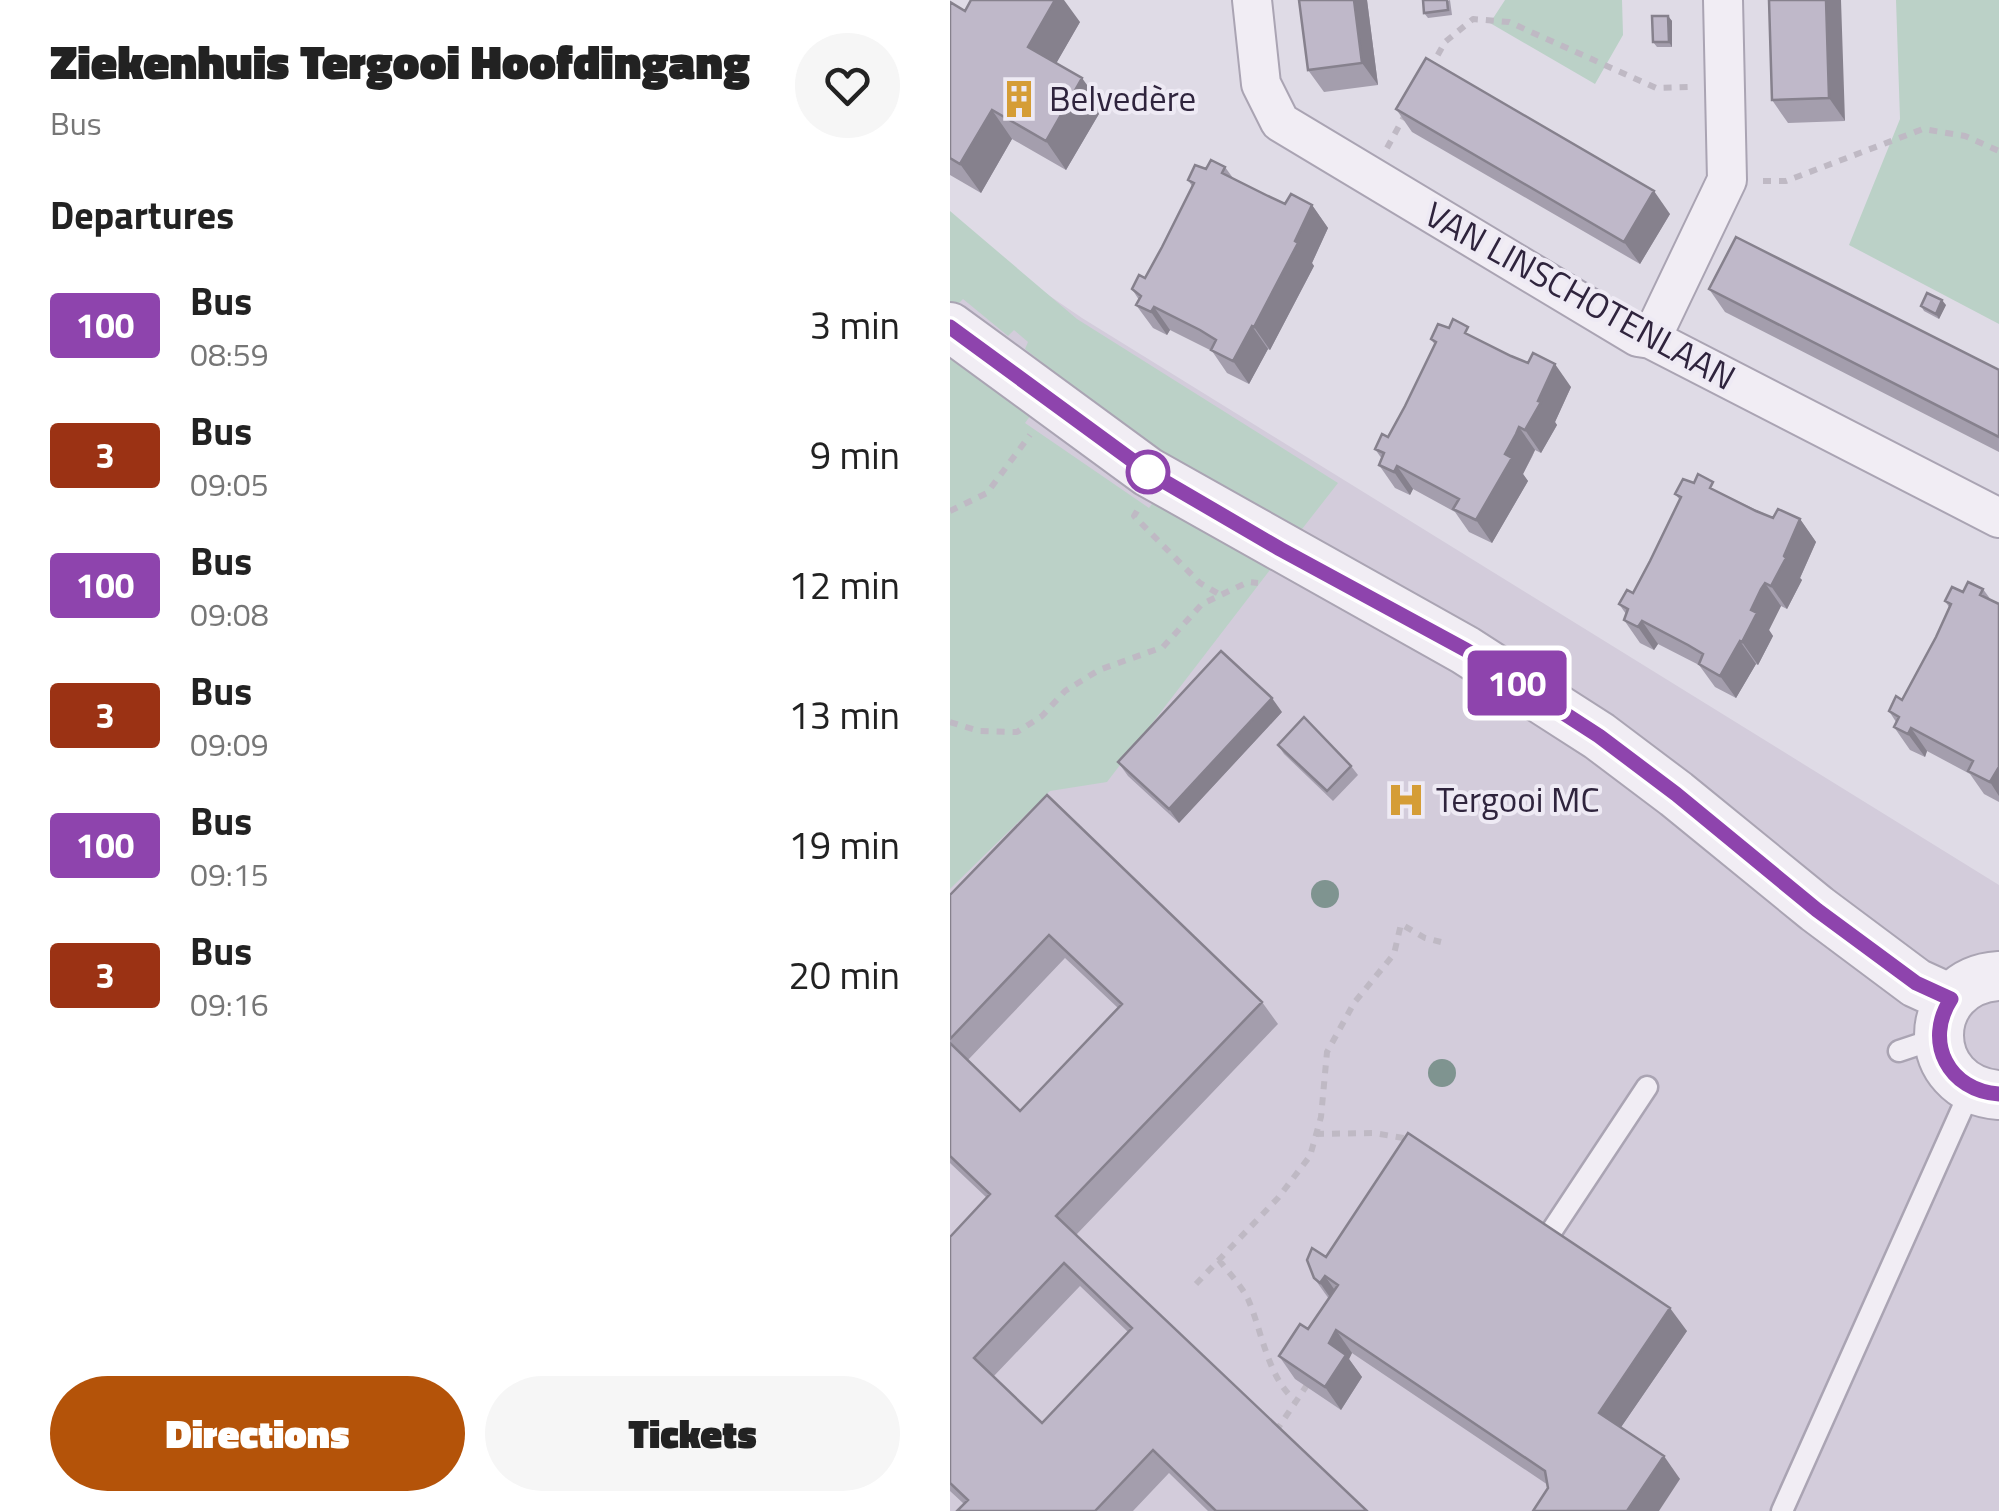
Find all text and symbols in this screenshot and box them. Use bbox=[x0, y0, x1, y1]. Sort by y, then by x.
text: Ziekenhuis Tergooi Hoofdingang bbox=[50, 25, 750, 98]
button: heart bbox=[795, 33, 900, 138]
place label: Belvedère bbox=[1049, 71, 1196, 125]
building icon: Belvedère bbox=[998, 78, 1040, 120]
text: Bus bbox=[50, 99, 102, 147]
text: Departures bbox=[50, 186, 234, 244]
street label: VAN LINSCHOTENLAAN bbox=[1415, 187, 1746, 403]
text: Bus bbox=[190, 272, 252, 330]
text: 3 min bbox=[810, 296, 900, 354]
text: 100 bbox=[76, 298, 134, 352]
text: 08:59 bbox=[190, 330, 269, 378]
text: Bus bbox=[190, 402, 252, 460]
text: 9 min bbox=[810, 426, 900, 484]
text: 3 bbox=[95, 428, 115, 482]
unlabelled marker bbox=[1127, 451, 1169, 493]
text: 09:05 bbox=[190, 460, 269, 508]
text: Bus bbox=[190, 532, 252, 590]
text: 12 min bbox=[789, 556, 900, 614]
text: 100 bbox=[76, 558, 134, 612]
text: 09:08 bbox=[190, 590, 269, 638]
line badge: 100 bbox=[1460, 650, 1574, 716]
text: 100 bbox=[1488, 656, 1546, 710]
text: Bus bbox=[190, 662, 252, 720]
text: 13 min bbox=[789, 686, 900, 744]
text: 3 bbox=[95, 688, 115, 742]
text: 09:09 bbox=[190, 720, 269, 768]
place label: Tergooi MC bbox=[1436, 772, 1600, 826]
hospital icon: Tergooi MC bbox=[1385, 779, 1427, 821]
text: Bus bbox=[190, 792, 252, 850]
text: 19 min bbox=[789, 816, 900, 874]
text: 100 bbox=[76, 818, 134, 872]
text: 09:15 bbox=[190, 850, 269, 898]
text: Bus bbox=[190, 922, 252, 980]
text: 20 min bbox=[789, 946, 900, 1004]
text: 3 bbox=[95, 948, 115, 1002]
text: 09:16 bbox=[190, 980, 269, 1028]
button: Directions bbox=[50, 1376, 465, 1491]
button: Tickets bbox=[485, 1376, 900, 1491]

